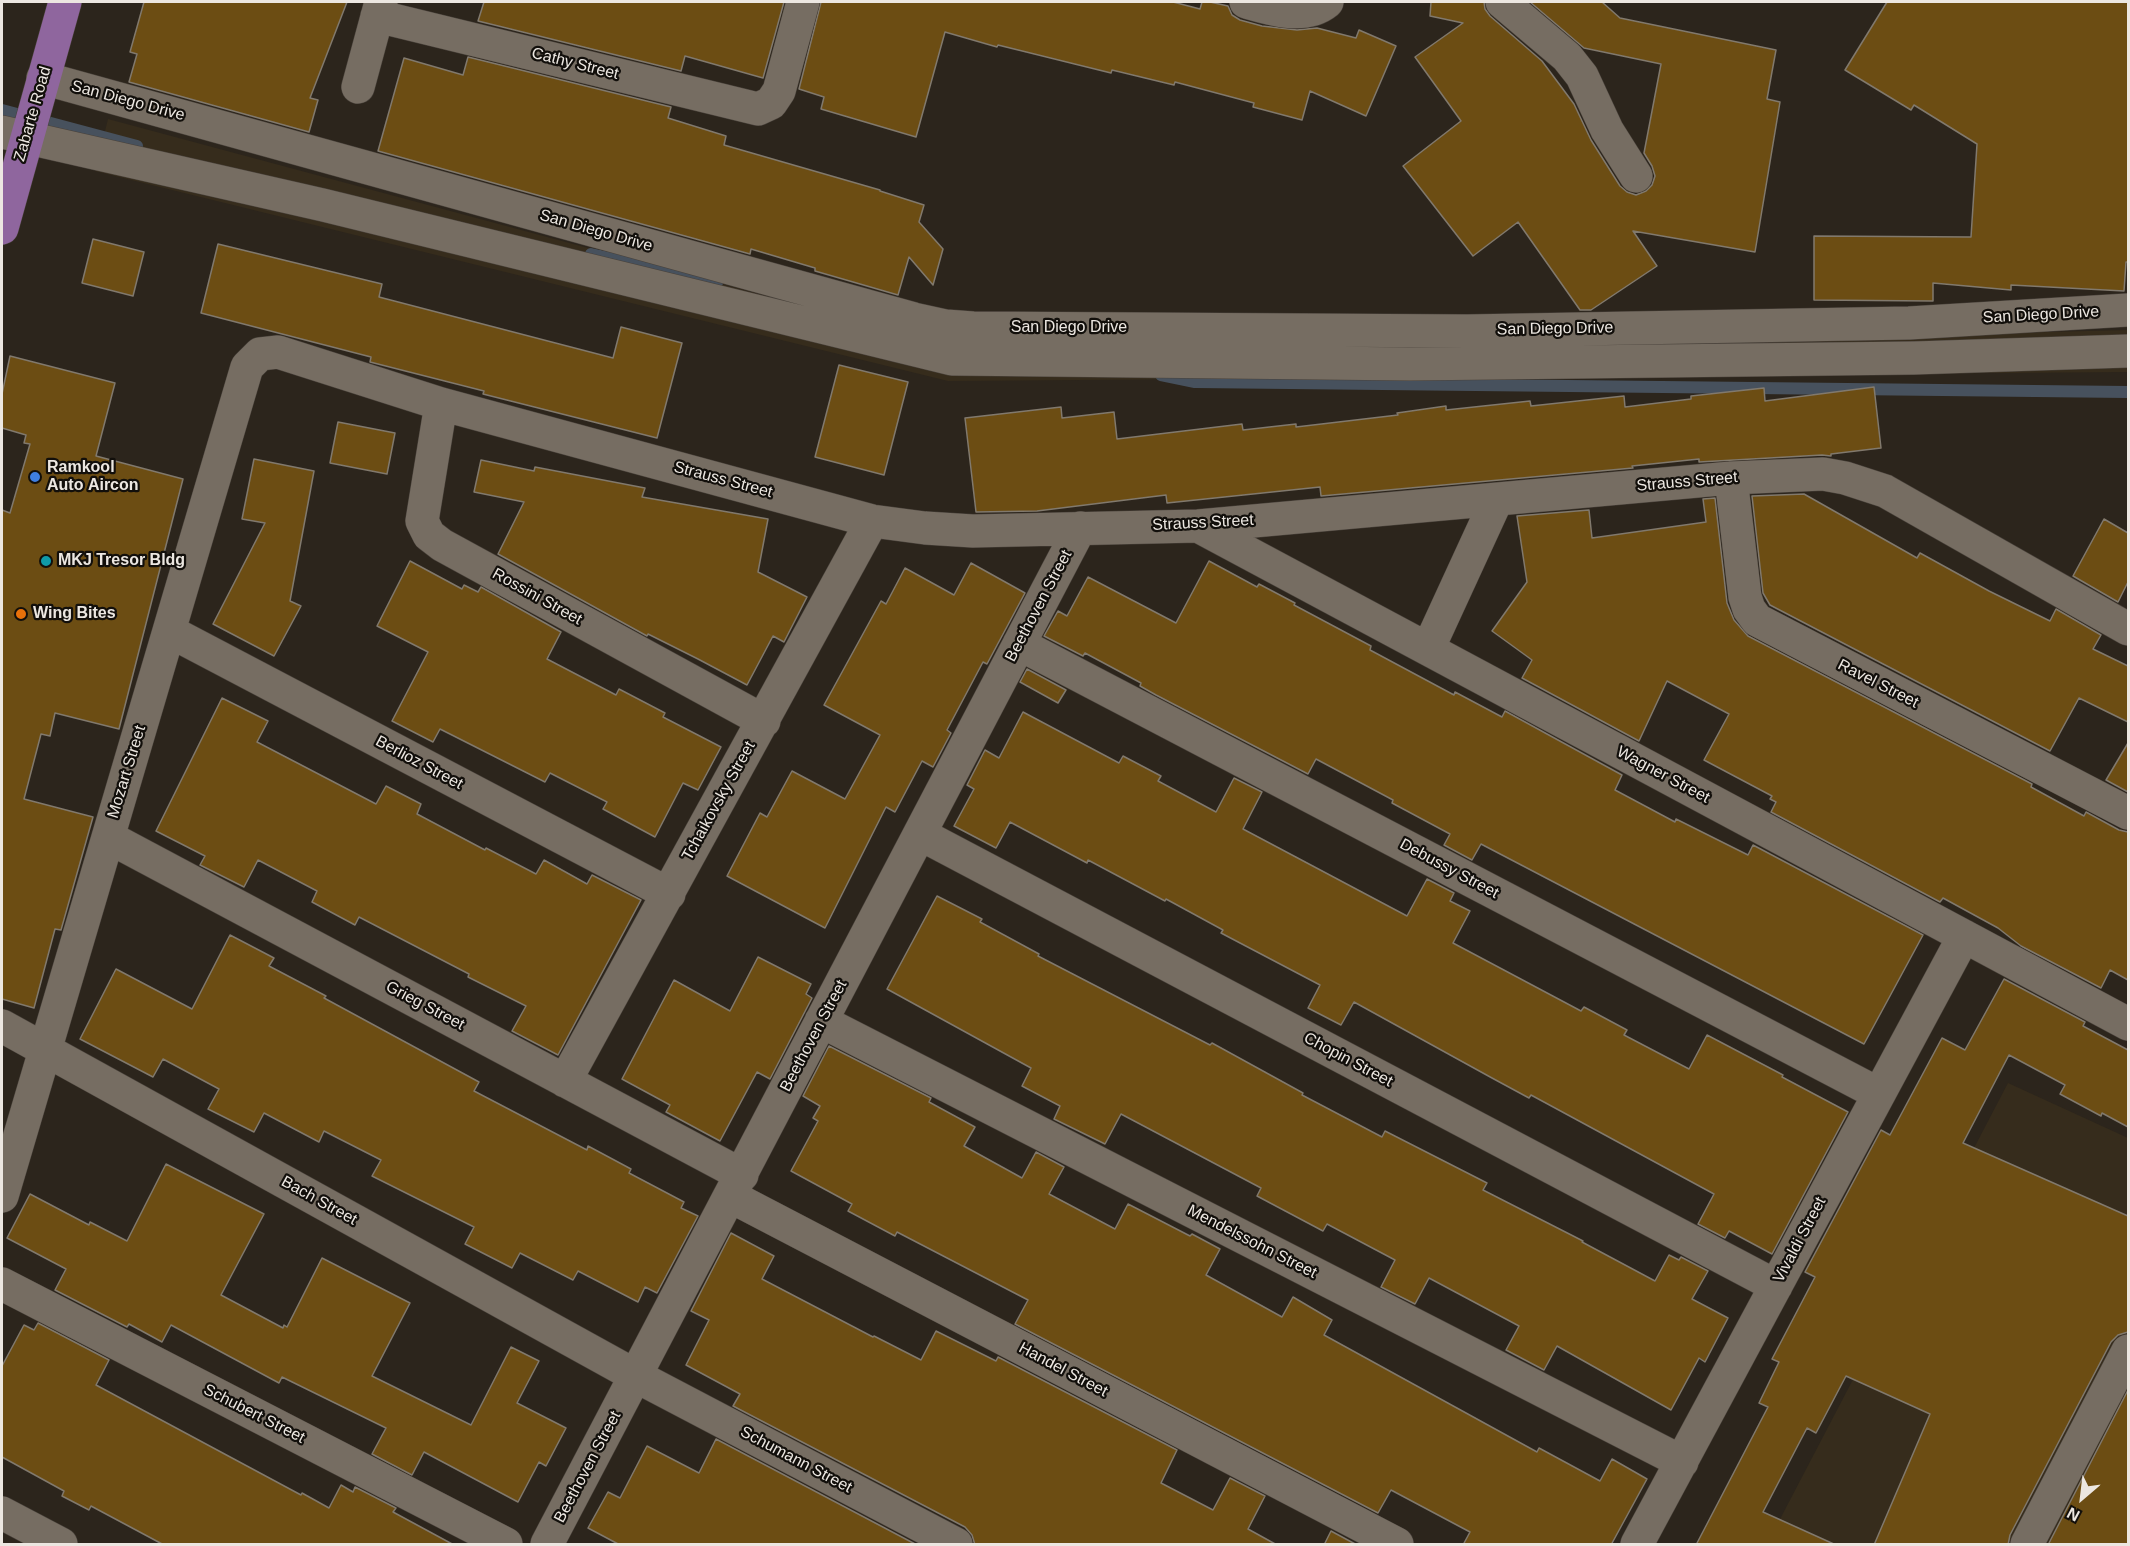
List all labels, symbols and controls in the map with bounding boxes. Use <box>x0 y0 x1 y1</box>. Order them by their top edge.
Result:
street label: Cathy Street <box>530 44 620 84</box>
street label: Zabarte Road <box>10 64 56 164</box>
street label: San Diego Drive <box>69 77 187 125</box>
street label: San Diego Drive <box>537 206 655 256</box>
street label: San Diego Drive <box>1982 302 2100 328</box>
street label: San Diego Drive <box>1011 318 1127 338</box>
street label: San Diego Drive <box>1497 318 1613 340</box>
place label: Ramkool Auto Aircon <box>47 458 139 496</box>
street label: Strauss Street <box>672 458 774 502</box>
street label: Strauss Street <box>1636 468 1738 496</box>
marker: Ramkool Auto Aircon <box>28 470 42 484</box>
street label: Strauss Street <box>1152 511 1254 535</box>
street label: Beethoven Street <box>1002 547 1076 665</box>
place label: MKJ Tresor Bldg <box>58 551 185 571</box>
marker: MKJ Tresor Bldg <box>39 554 53 568</box>
street label: Rossini Street <box>489 564 585 630</box>
place label: Wing Bites <box>33 604 116 624</box>
marker: Wing Bites <box>14 607 28 621</box>
street label: Ravel Street <box>1834 655 1922 713</box>
street label: Mozart Street <box>104 723 150 821</box>
street label: Berlioz Street <box>372 732 466 794</box>
street label: Tchaikovsky Street <box>678 738 760 864</box>
street label: Wagner Street <box>1613 742 1713 808</box>
street label: Debussy Street <box>1396 835 1502 903</box>
street label: Grieg Street <box>382 977 468 1035</box>
street label: Beethoven Street <box>777 977 851 1095</box>
street label: Chopin Street <box>1300 1029 1396 1091</box>
street label: Bach Street <box>278 1172 360 1230</box>
street label: Vivaldi Street <box>1769 1194 1831 1286</box>
street label: Mendelssohn Street <box>1184 1201 1320 1283</box>
street label: Handel Street <box>1015 1339 1111 1401</box>
street label: Schubert Street <box>200 1380 308 1448</box>
street label: Beethoven Street <box>551 1408 625 1526</box>
street label: Schumann Street <box>737 1423 855 1497</box>
north arrow <box>2052 1468 2112 1528</box>
text: N <box>2064 1504 2082 1525</box>

